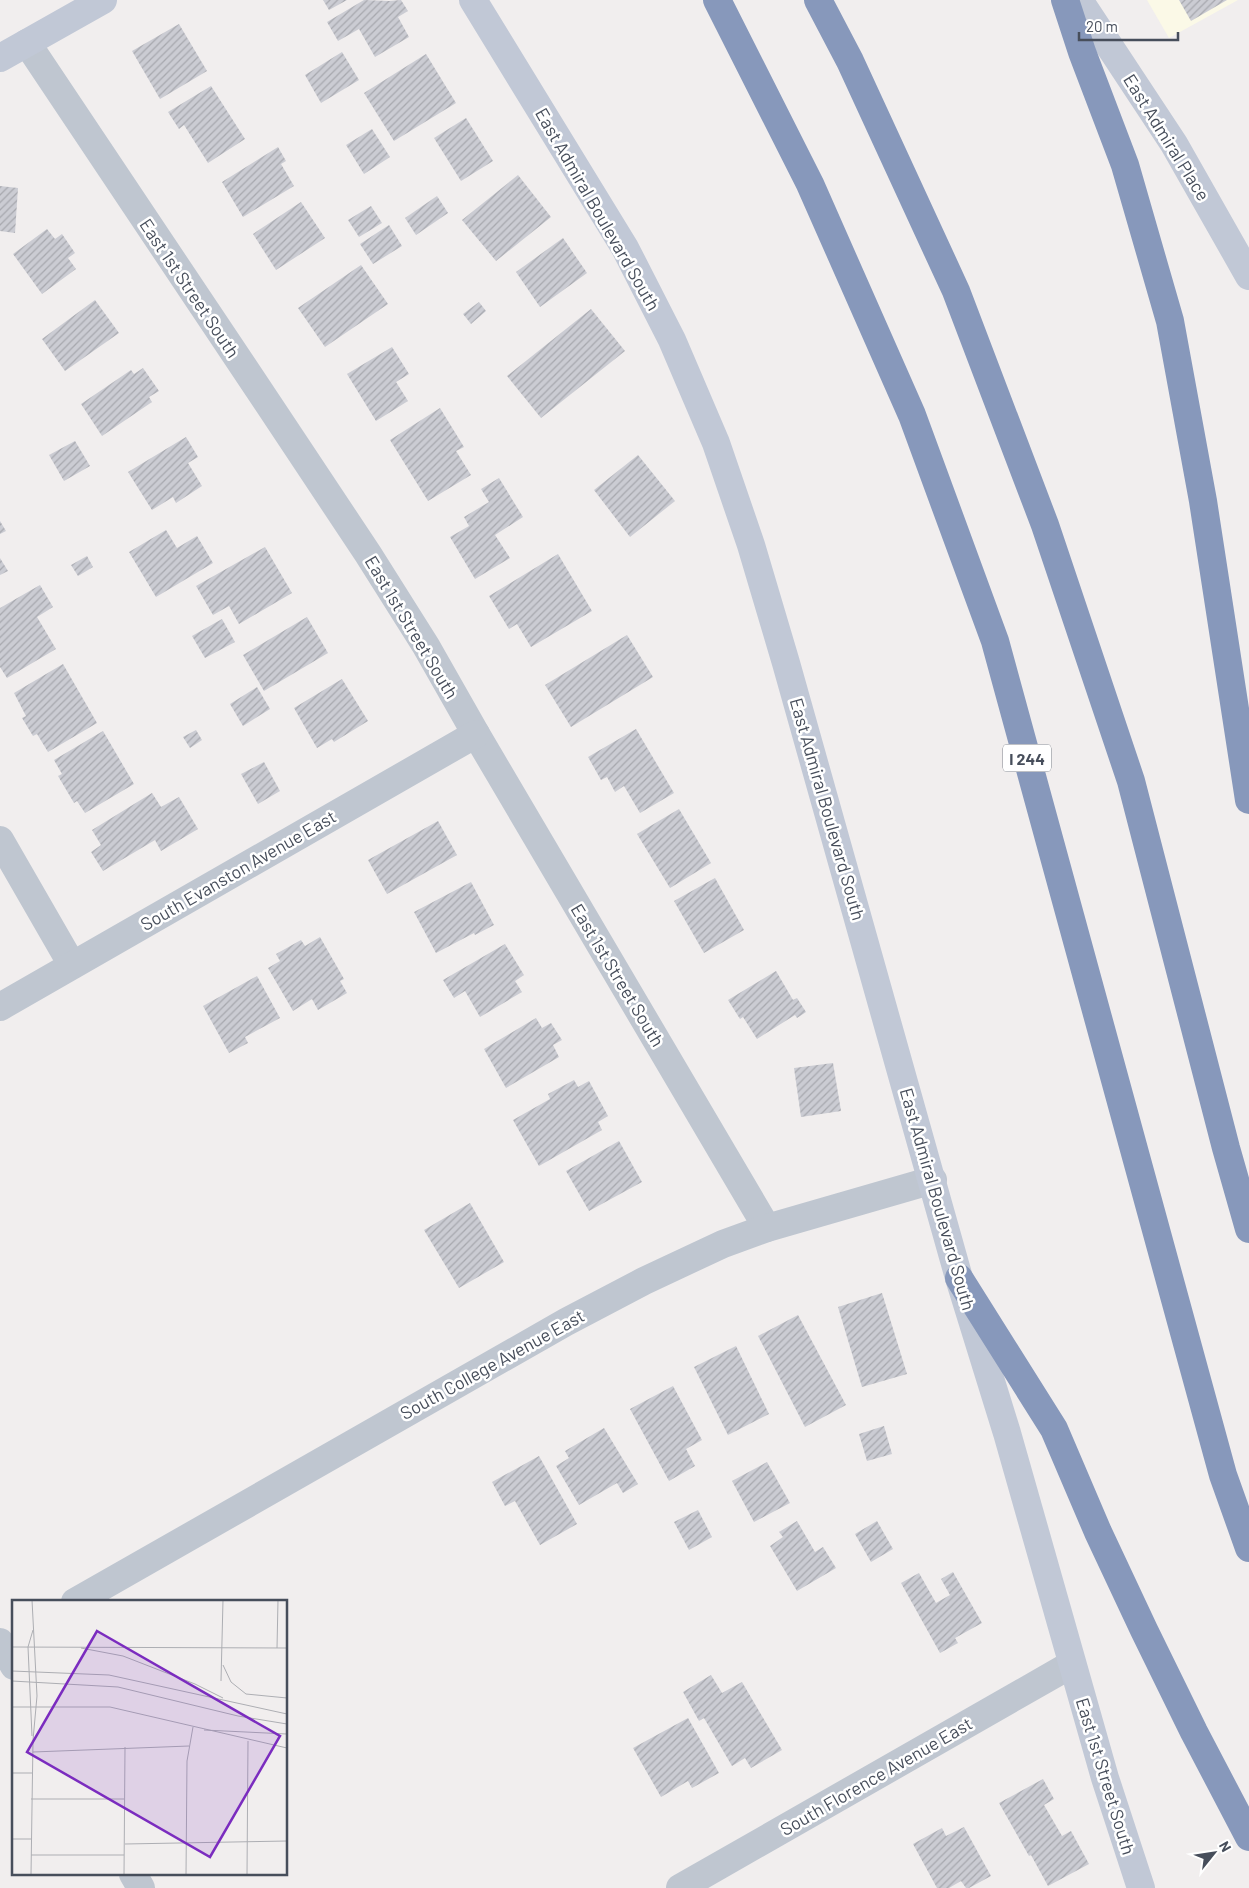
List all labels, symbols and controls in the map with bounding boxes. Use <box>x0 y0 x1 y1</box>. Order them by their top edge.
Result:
scale bar <box>1079 10 1178 42</box>
text: 20 m <box>1086 17 1118 35</box>
street label: East Admiral Place <box>1119 70 1215 204</box>
street label: East Admiral Boulevard South <box>531 104 665 314</box>
street label: East 1st Street South <box>135 214 245 362</box>
street label: East 1st Street South <box>361 552 463 702</box>
street label: East Admiral Boulevard South <box>786 695 870 923</box>
road number: I 244 <box>1003 744 1051 771</box>
street label: South Evanston Avenue East <box>136 805 340 935</box>
street label: East 1st Street South <box>567 900 669 1050</box>
street label: East Admiral Boulevard South <box>896 1085 980 1313</box>
street label: South College Avenue East <box>396 1304 588 1424</box>
inset map <box>12 1600 288 1876</box>
street label: East 1st Street South <box>1072 1695 1140 1857</box>
street label: South Florence Avenue East <box>776 1712 976 1840</box>
north arrow <box>1189 1828 1239 1878</box>
text: N <box>1216 1838 1235 1855</box>

